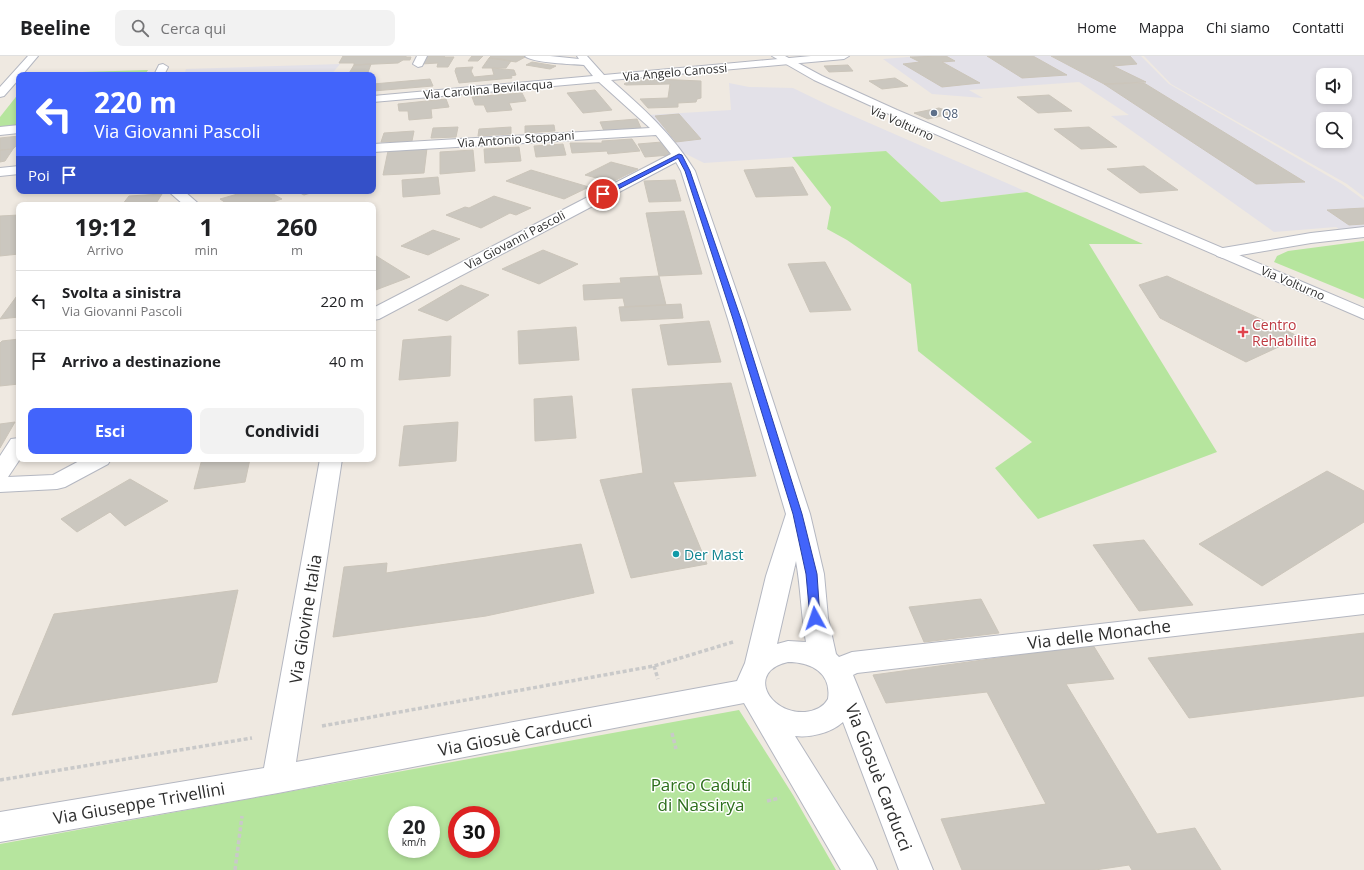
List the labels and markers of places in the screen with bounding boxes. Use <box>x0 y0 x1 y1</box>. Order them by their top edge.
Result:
place label: Q8 <box>942 105 958 122</box>
marker: Q8 <box>929 108 939 118</box>
pin <box>586 177 620 211</box>
place label: Centro Rehabilita <box>1252 315 1317 350</box>
marker: Centro Rehabilita <box>1237 326 1249 338</box>
place label: Der Mast <box>684 545 743 564</box>
marker: Der Mast <box>671 549 681 559</box>

